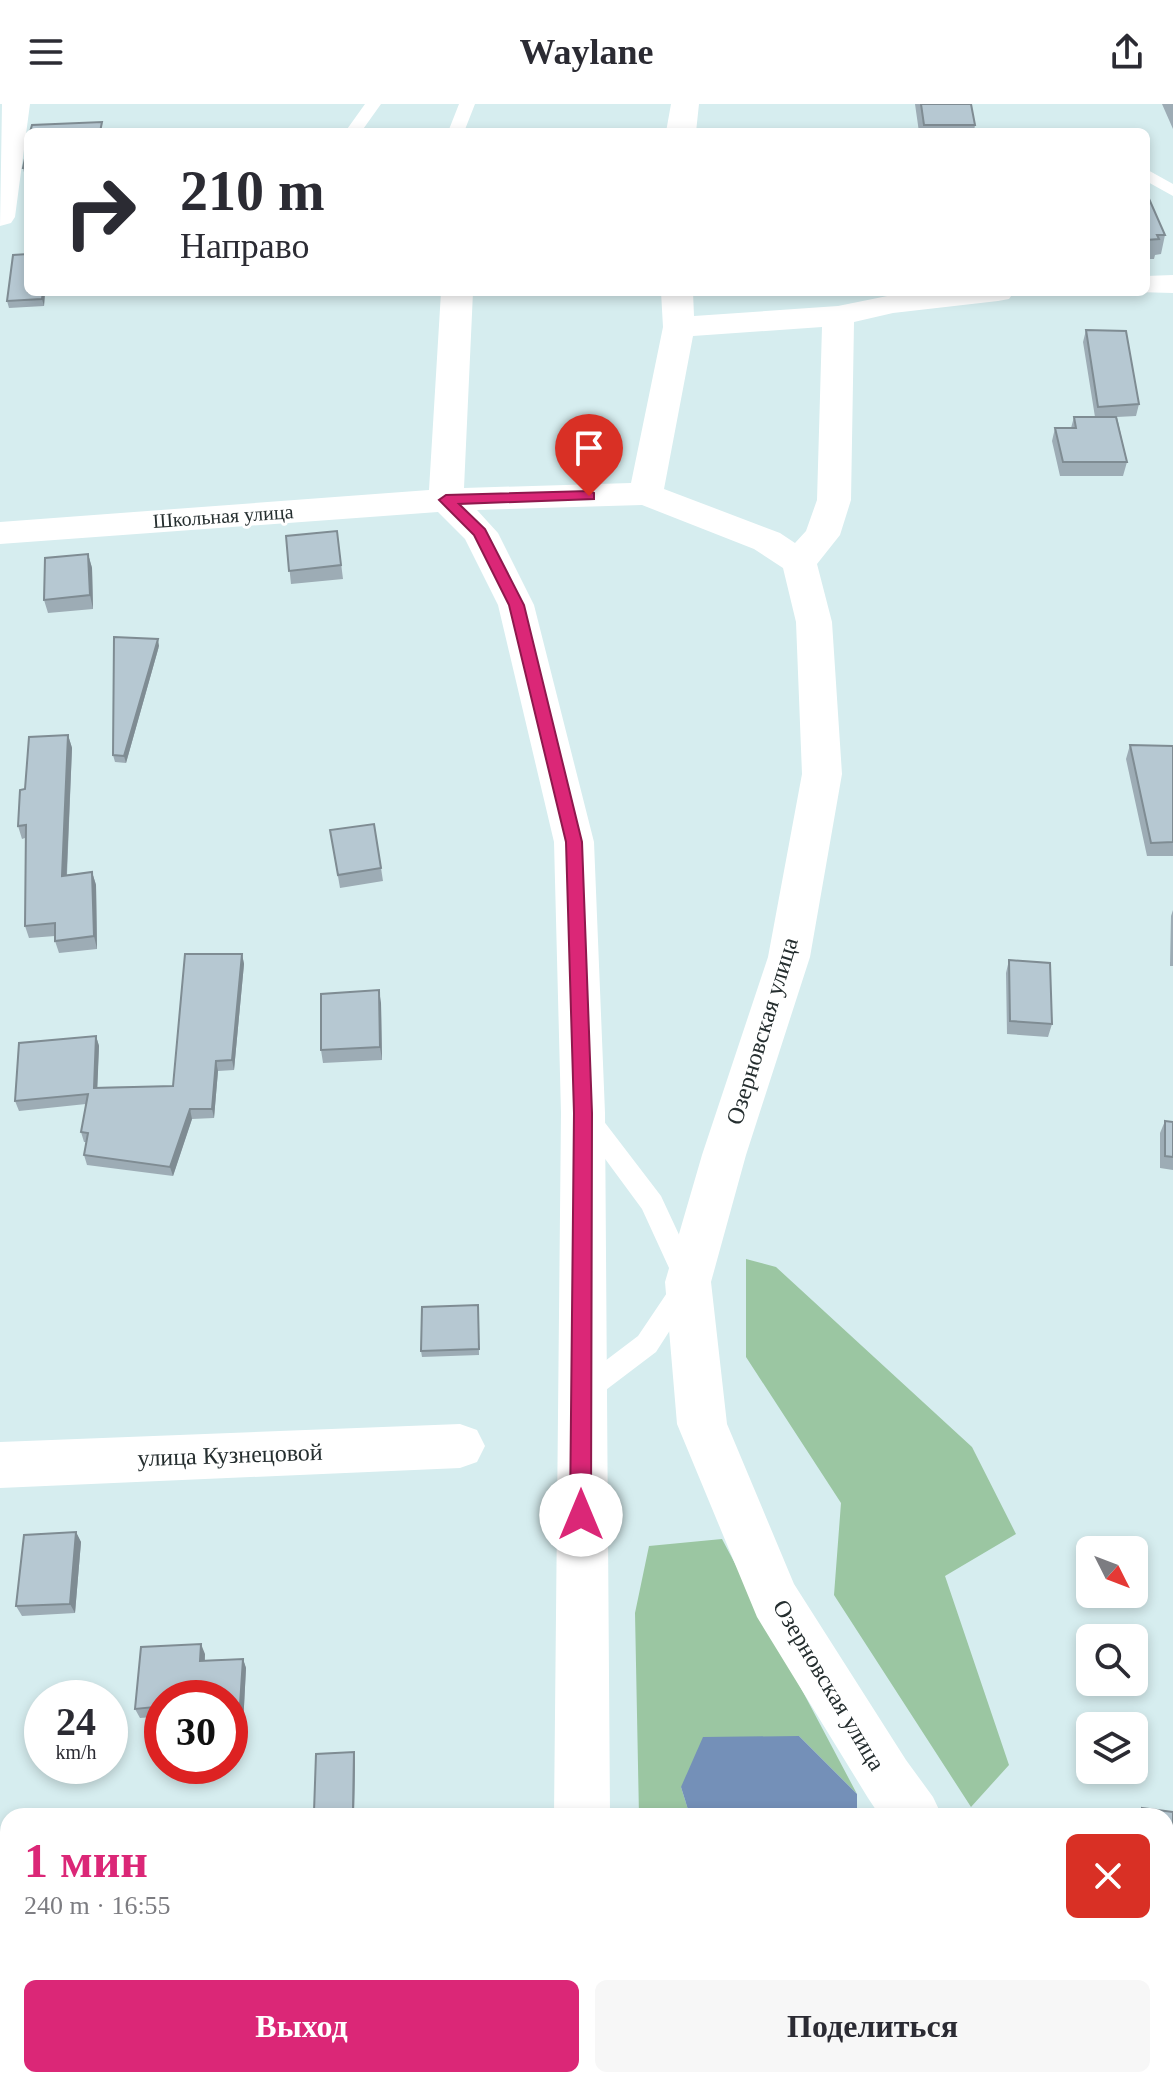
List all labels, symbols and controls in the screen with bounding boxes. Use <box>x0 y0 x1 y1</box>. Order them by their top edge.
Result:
icon: menu <box>24 30 68 74</box>
icon: share <box>1105 30 1149 74</box>
text: Waylane <box>519 32 654 72</box>
icon: right <box>48 160 152 264</box>
text: 210 m <box>180 160 325 222</box>
text: Направо <box>180 226 310 266</box>
pin <box>555 414 623 496</box>
icon: arrive <box>567 426 611 470</box>
street label: Школьная улица <box>152 500 294 533</box>
street label: Озерновская улица <box>721 934 803 1128</box>
street label: улица Кузнецовой <box>137 1439 323 1471</box>
position arrow <box>539 1473 623 1557</box>
north arrow <box>1076 1536 1148 1608</box>
map controls <box>1076 1536 1148 1784</box>
street label: Озерновская улица <box>768 1595 890 1775</box>
button: search <box>1076 1624 1148 1696</box>
speed limit sign: 30 <box>144 1680 248 1784</box>
text: 24 <box>56 1699 96 1744</box>
button: layers <box>1076 1712 1148 1784</box>
text: km/h <box>55 1741 97 1763</box>
text: 1 мин <box>24 1834 148 1887</box>
button: close <box>1066 1834 1150 1918</box>
text: 240 m · 16:55 <box>24 1891 171 1920</box>
button: Выход <box>24 1980 579 2072</box>
button: Поделиться <box>595 1980 1150 2072</box>

